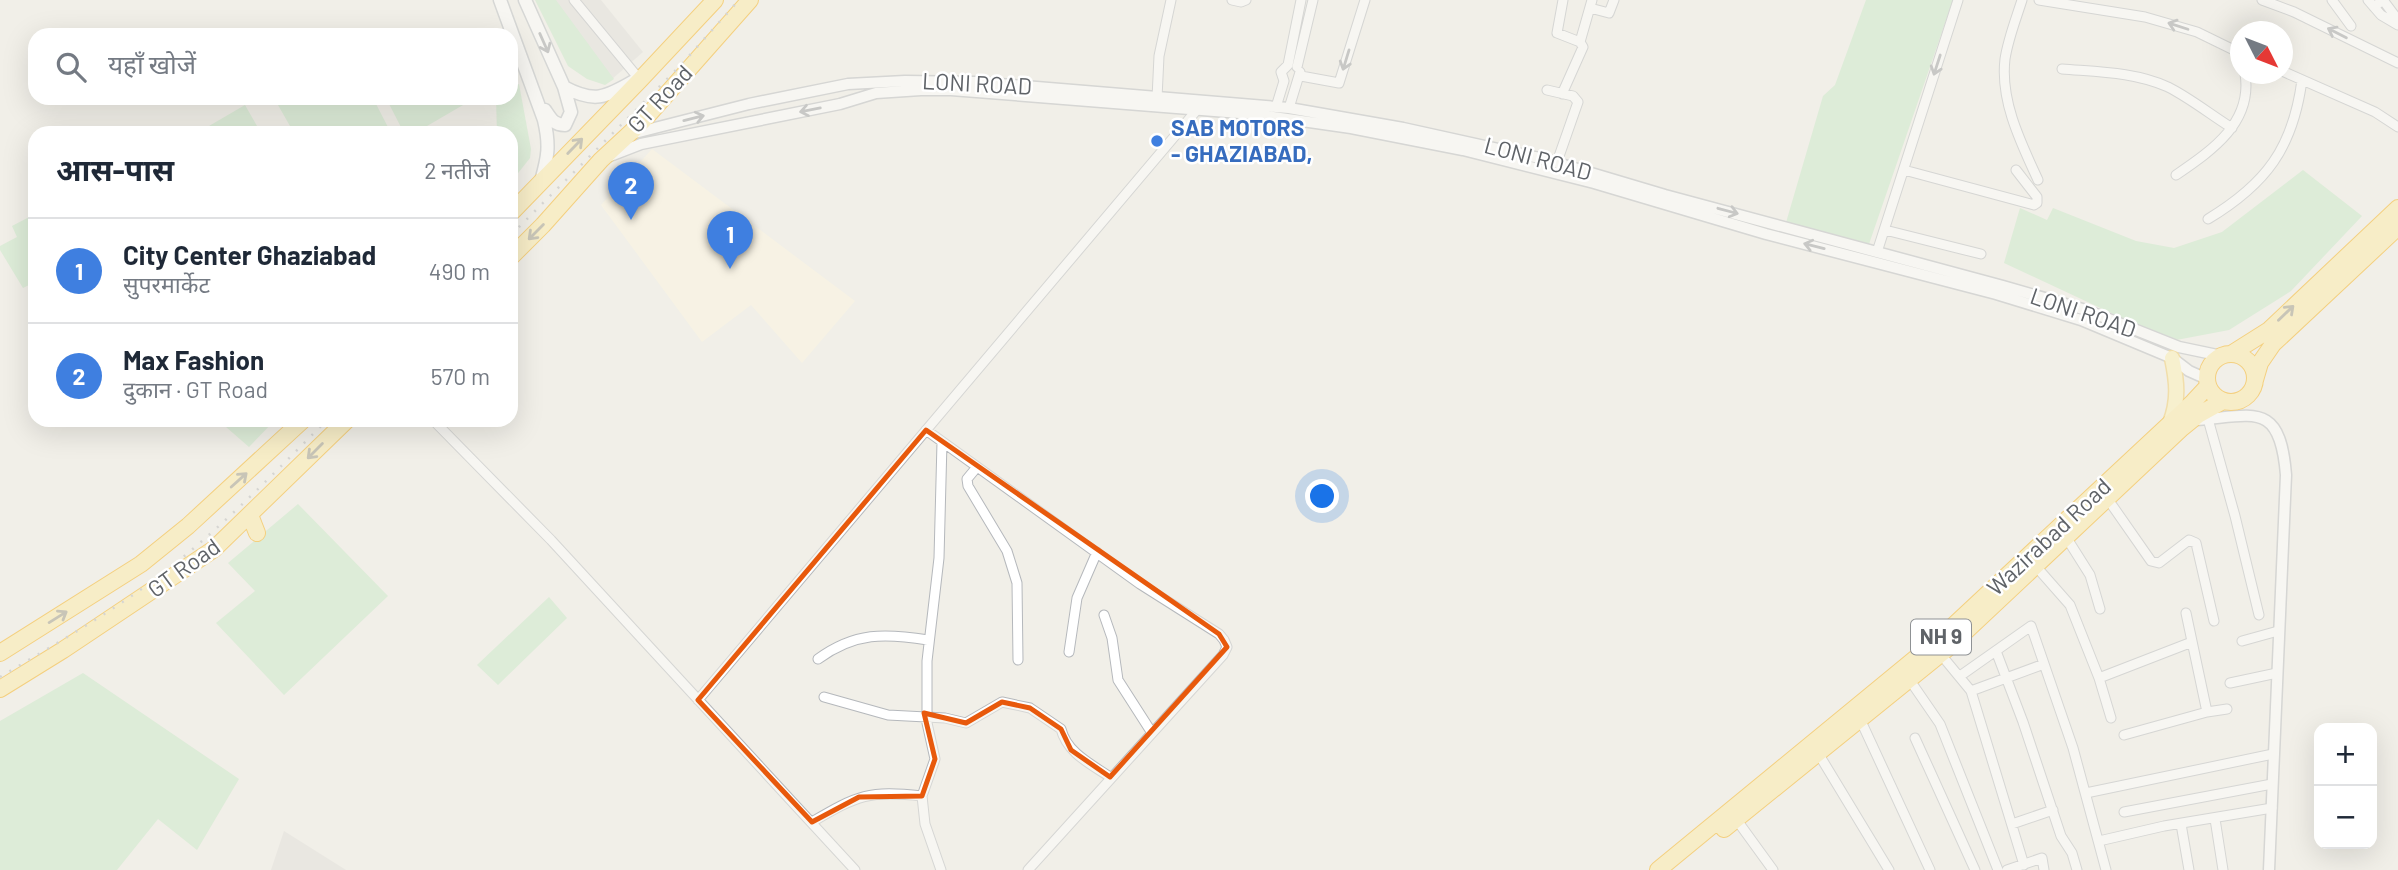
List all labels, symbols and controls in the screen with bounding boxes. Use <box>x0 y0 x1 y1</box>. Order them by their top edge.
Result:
one-way arrow <box>2167 19 2189 32</box>
north arrow <box>2230 21 2293 84</box>
one-way arrow <box>2327 25 2348 39</box>
search box <box>28 28 518 105</box>
one-way arrow <box>538 32 551 53</box>
icon: search <box>52 48 90 86</box>
text: यहाँ खोजें <box>108 48 196 79</box>
one-way arrow <box>1339 49 1352 71</box>
one-way arrow <box>1930 54 1943 76</box>
street label: GT Road <box>621 59 698 138</box>
street label: LONI ROAD <box>921 66 1033 100</box>
one-way arrow <box>799 104 822 117</box>
one-way arrow <box>682 111 705 124</box>
place label: SAB MOTORS - GHAZIABAD, <box>1171 113 1313 167</box>
street label: LONI ROAD <box>1482 130 1595 186</box>
marker: SAB MOTORS - GHAZIABAD, <box>1149 133 1165 149</box>
one-way arrow <box>567 138 584 155</box>
text: आस-पास <box>56 151 174 187</box>
text: 2 नतीजे <box>424 156 490 184</box>
pin: 2 <box>608 162 654 220</box>
one-way arrow <box>1716 205 1738 218</box>
pin: 1 <box>707 211 753 269</box>
one-way arrow <box>527 223 544 240</box>
text: City Center Ghaziabad <box>123 239 376 270</box>
one-way arrow <box>1803 239 1826 252</box>
text: 1 <box>75 257 83 285</box>
text: 490 m <box>429 257 490 285</box>
text: सुपरमार्केट <box>123 270 210 298</box>
street label: LONI ROAD <box>2027 281 2140 343</box>
one-way arrow <box>2277 305 2294 322</box>
text: Max Fashion <box>123 344 264 375</box>
text: 2 <box>73 362 85 390</box>
text: 570 m <box>431 362 490 390</box>
text: दुकान · GT Road <box>123 375 268 403</box>
one-way arrow <box>307 442 324 459</box>
one-way arrow <box>230 472 248 488</box>
street label: Wazirabad Road <box>1980 472 2116 601</box>
your location <box>1305 479 1339 513</box>
street label: GT Road <box>142 532 225 603</box>
one-way arrow <box>47 609 67 623</box>
road number: NH 9 <box>1911 620 1971 654</box>
map controls <box>2314 723 2377 849</box>
button: + <box>2314 723 2377 786</box>
button: − <box>2314 786 2377 849</box>

